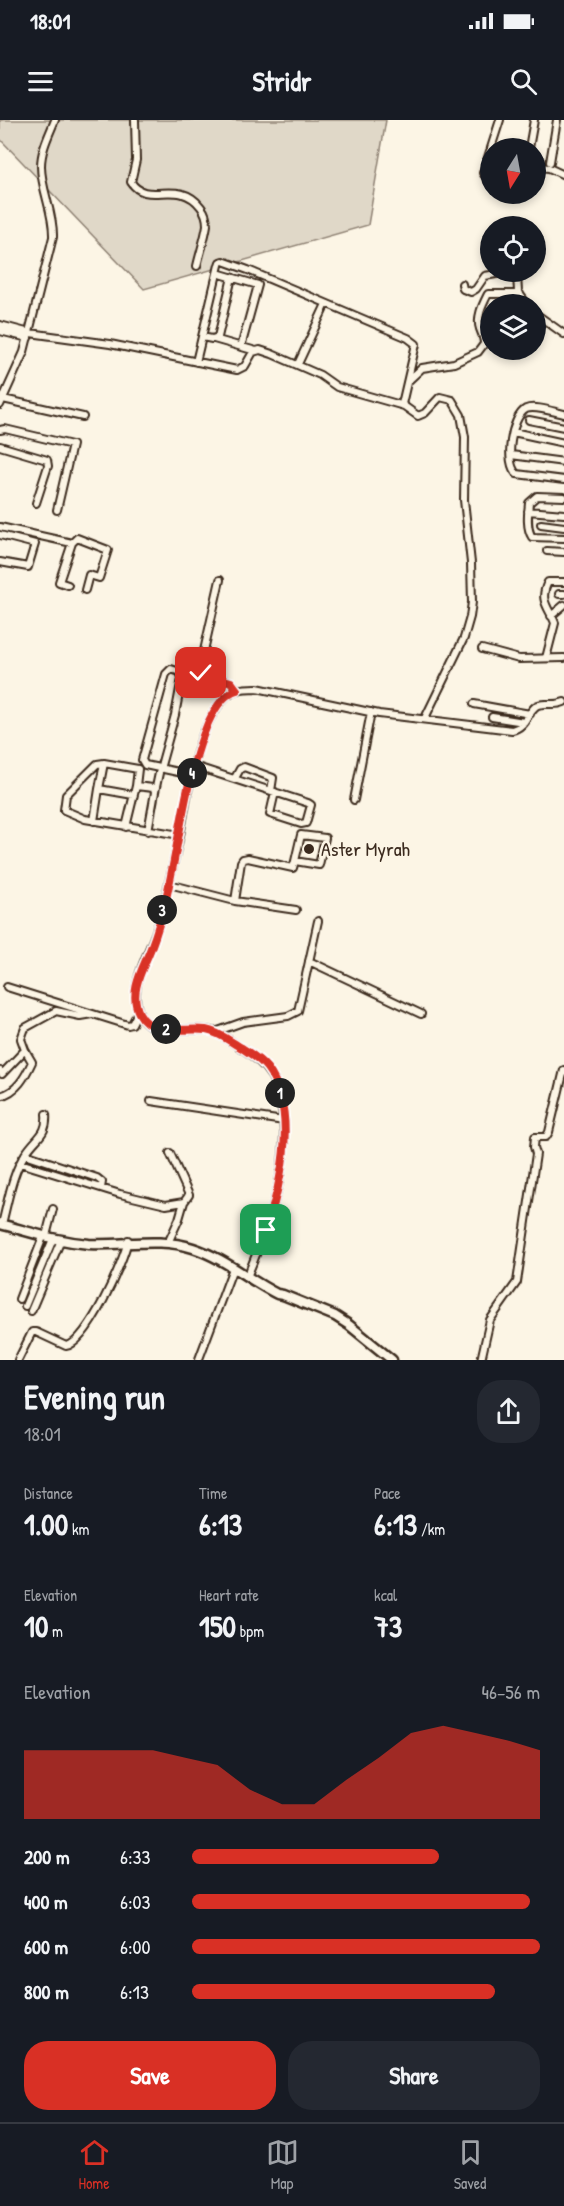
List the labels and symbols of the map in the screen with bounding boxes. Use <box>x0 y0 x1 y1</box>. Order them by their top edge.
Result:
north arrow <box>480 138 546 204</box>
pin <box>175 647 226 698</box>
pin: 4 <box>177 758 207 788</box>
place label: Aster Myrah <box>321 835 410 862</box>
marker: Aster Myrah <box>302 842 316 856</box>
pin: 3 <box>147 895 177 925</box>
pin: 2 <box>151 1014 181 1044</box>
pin: 1 <box>265 1078 295 1108</box>
pin <box>240 1204 291 1255</box>

